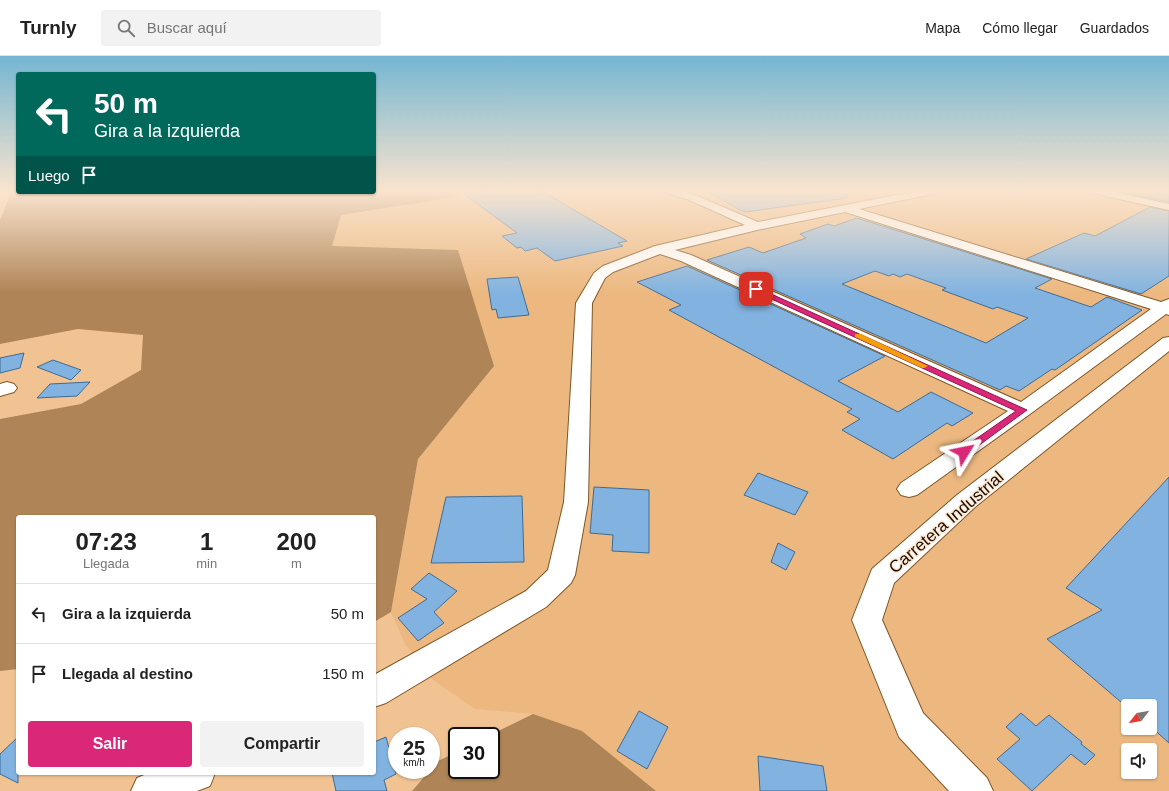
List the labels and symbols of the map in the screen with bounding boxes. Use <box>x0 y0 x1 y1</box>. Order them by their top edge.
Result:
pin <box>739 272 773 306</box>
position arrow <box>943 431 985 473</box>
street label: Carretera Industrial <box>885 467 1007 577</box>
north arrow <box>1121 699 1157 735</box>
speed limit sign: 30 <box>448 727 500 779</box>

